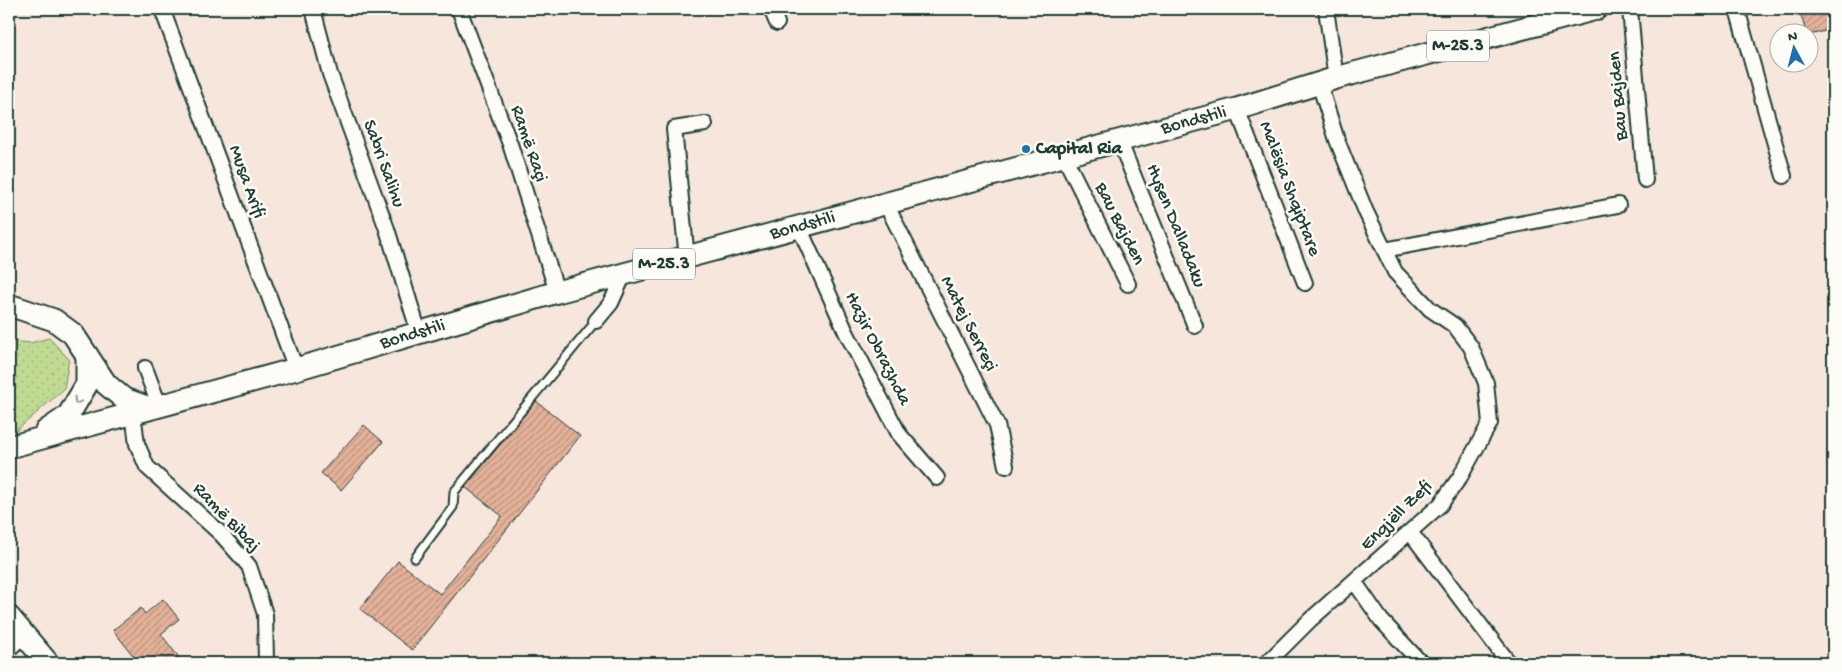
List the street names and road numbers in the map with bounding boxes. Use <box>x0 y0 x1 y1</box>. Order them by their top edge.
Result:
road number: M-25.3 <box>1427 30 1489 61</box>
street label: Bau Bajden <box>1604 50 1634 143</box>
street label: Bondstili <box>1158 101 1229 141</box>
street label: Ramë Raçi <box>504 103 552 185</box>
street label: Sabri Salihu <box>357 117 409 211</box>
street label: Malësia Shqiptare <box>1253 118 1325 260</box>
street label: Musa Arifi <box>222 142 270 222</box>
street label: Hysen Dalladaku <box>1140 161 1210 291</box>
street label: Bau Bajden <box>1088 178 1150 269</box>
street label: Bondstili <box>766 206 838 246</box>
road number: M-25.3 <box>633 248 695 280</box>
street label: Matej Serreçi <box>934 273 1002 375</box>
street label: Hazir Obrazhda <box>839 288 916 411</box>
street label: Bondstili <box>376 314 448 355</box>
street label: Engjëll Zefi <box>1356 476 1438 556</box>
street label: Ramë Bibaj <box>187 478 265 558</box>

